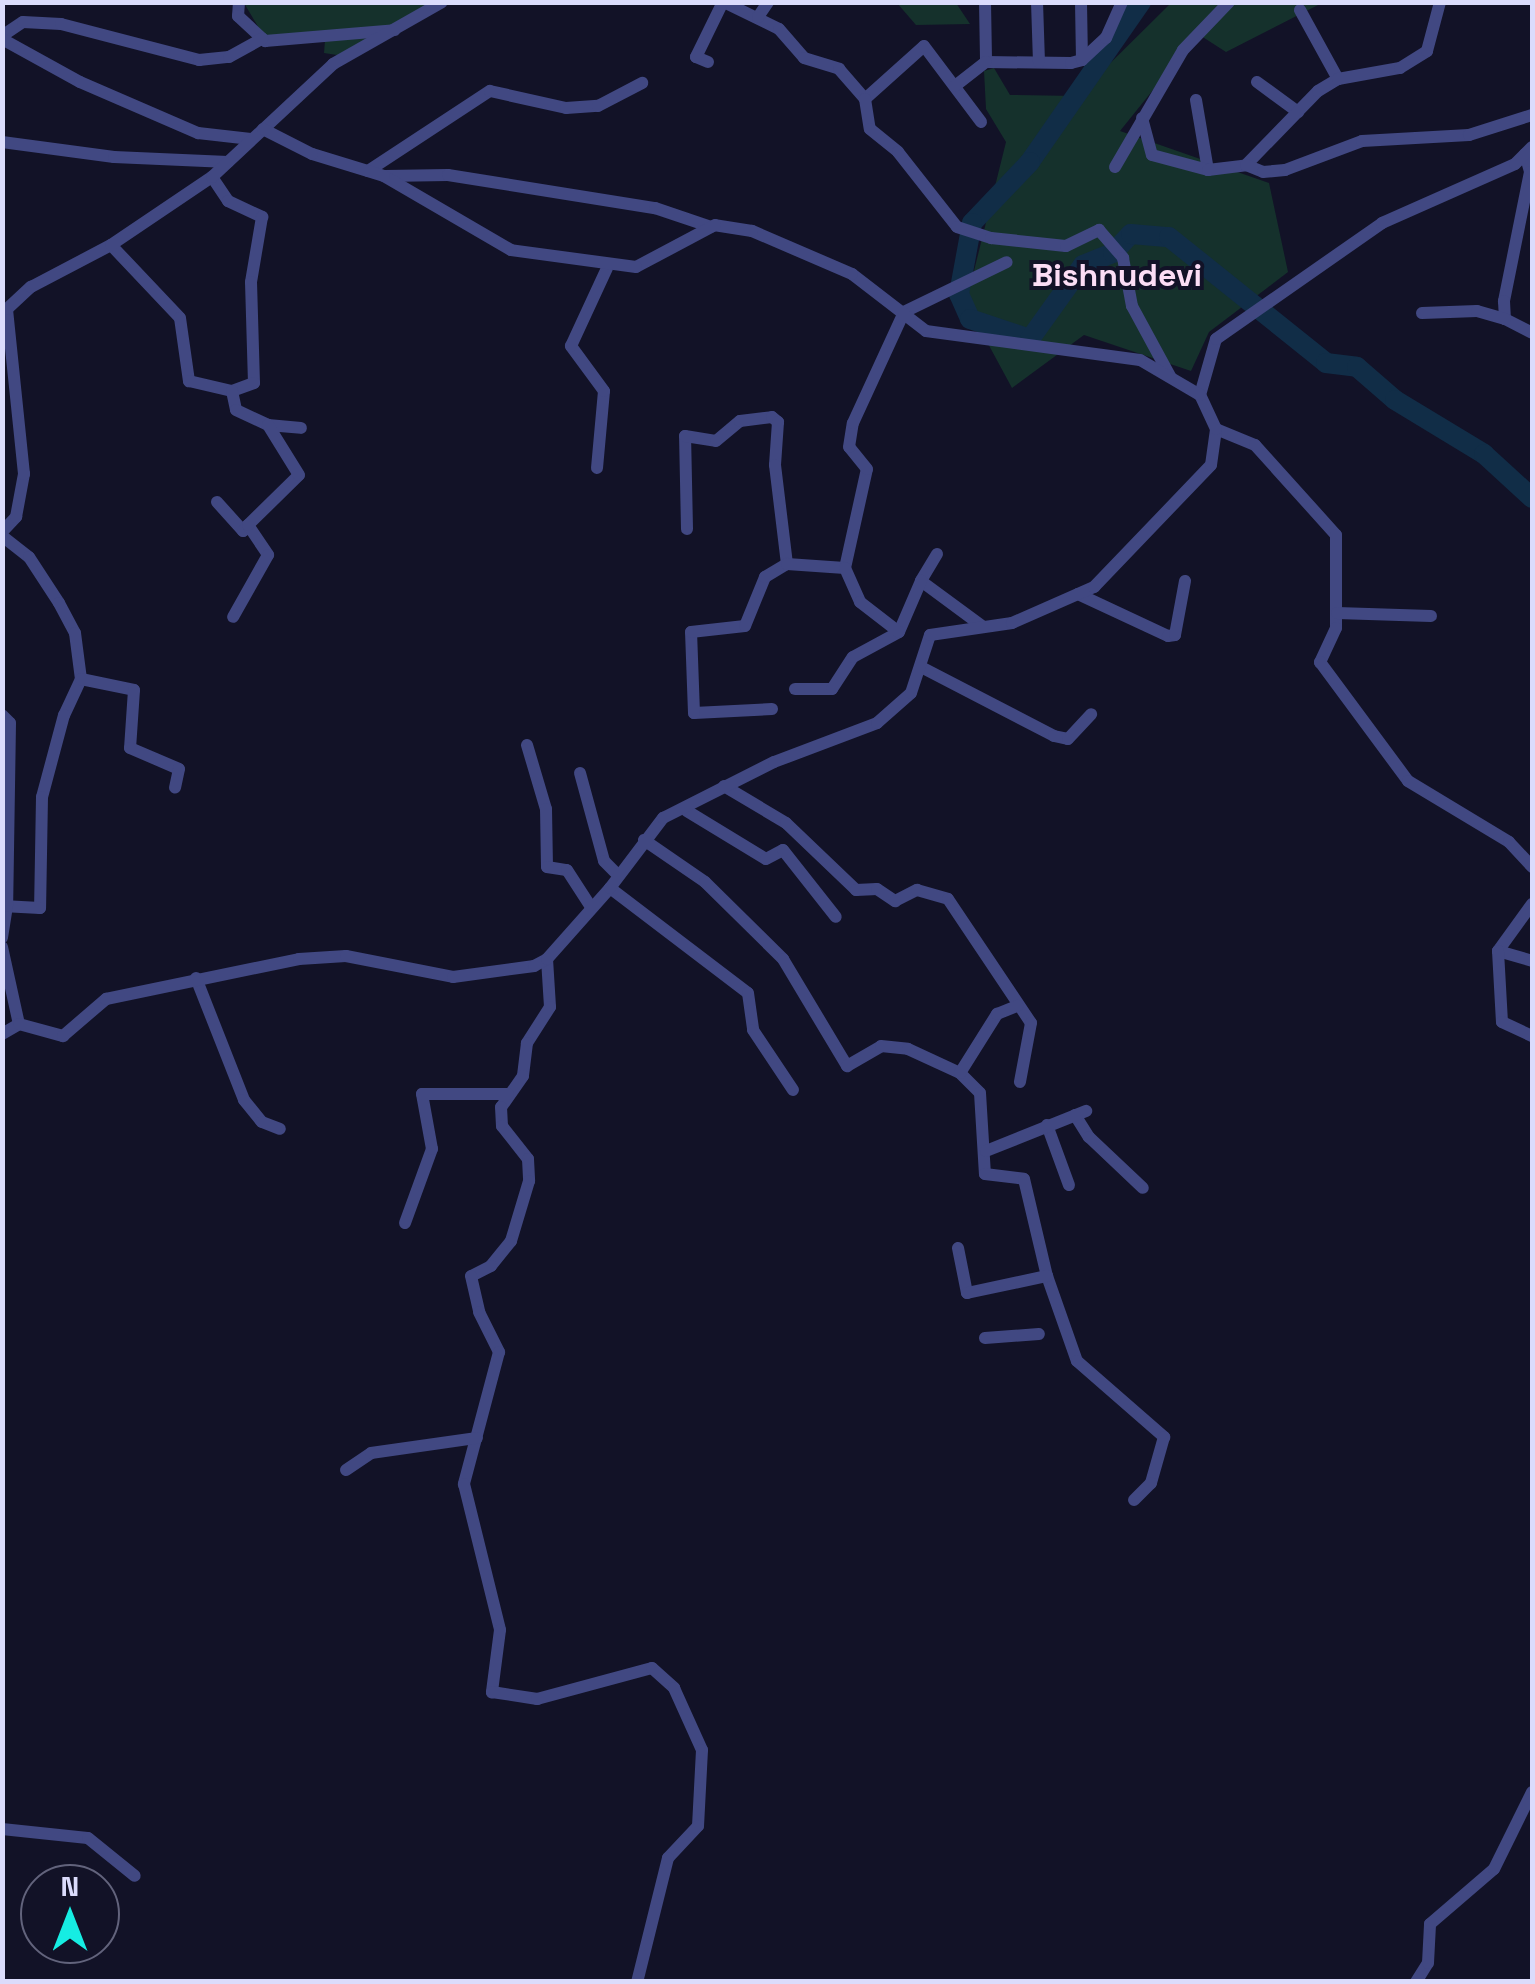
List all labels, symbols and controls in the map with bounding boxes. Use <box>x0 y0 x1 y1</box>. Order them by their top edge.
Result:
district label: Bishnudevi <box>1032 256 1202 294</box>
north arrow <box>20 1864 120 1964</box>
text: N <box>61 1868 79 1904</box>

